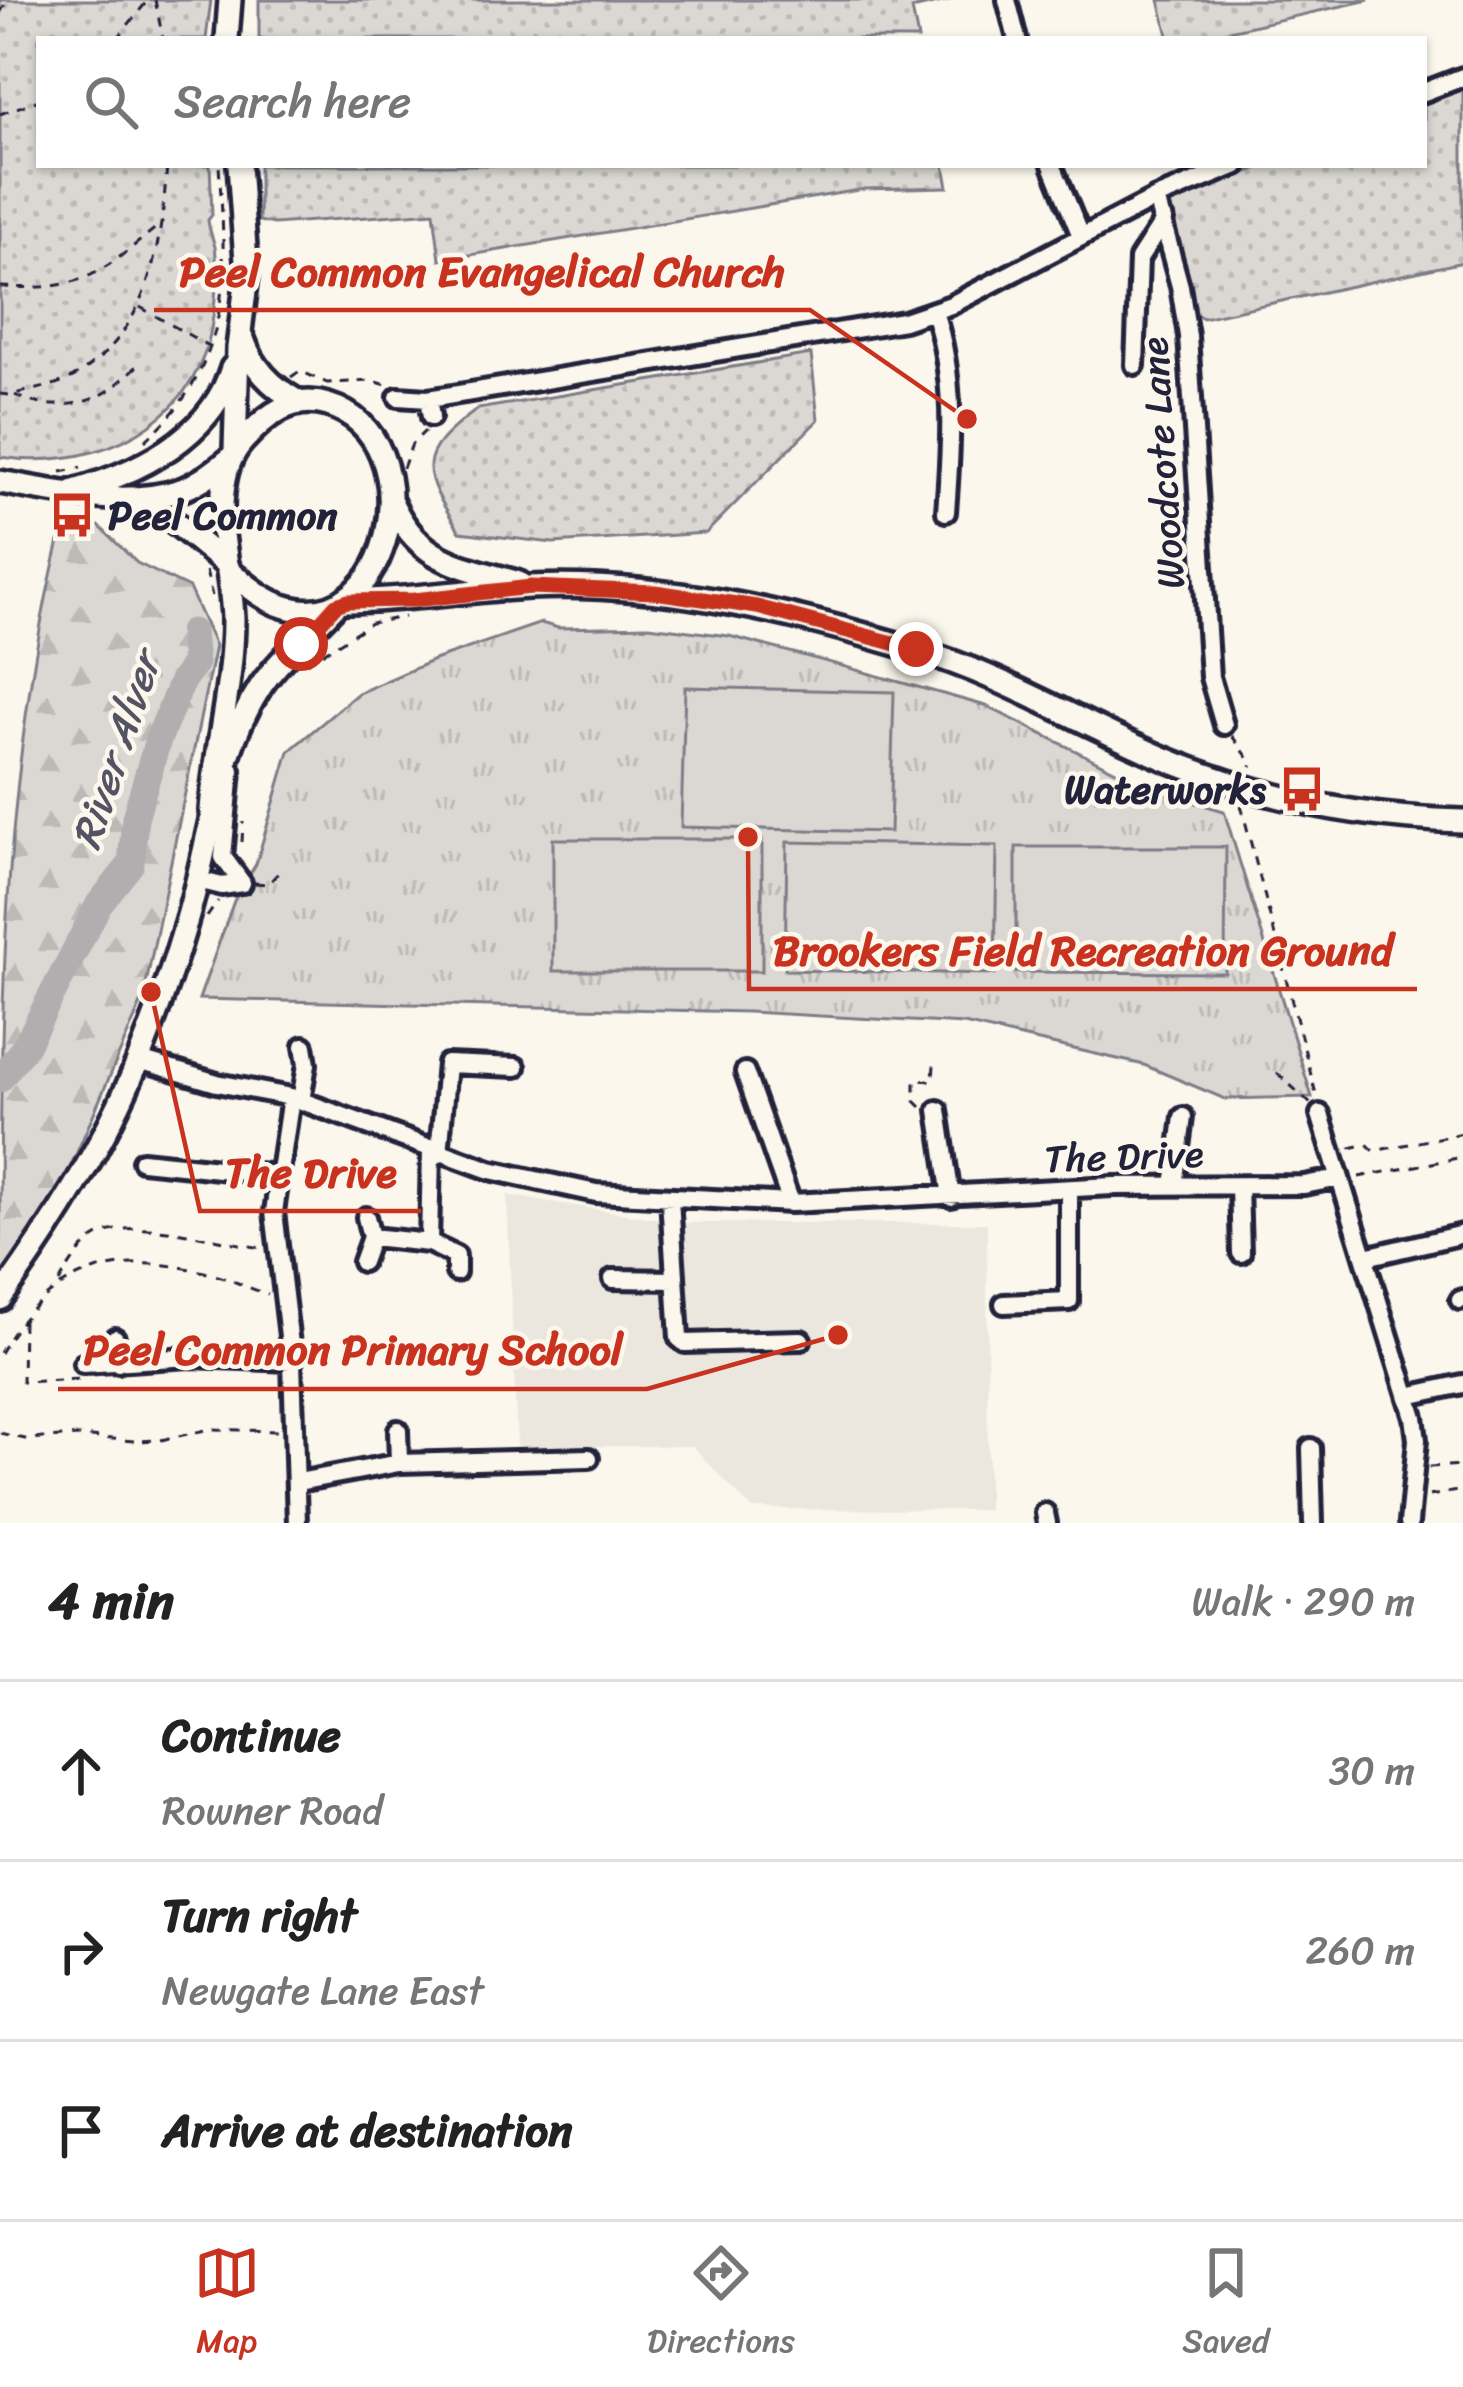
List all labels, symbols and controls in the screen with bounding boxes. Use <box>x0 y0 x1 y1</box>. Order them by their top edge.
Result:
search box <box>36 36 1427 168</box>
text: Search here <box>174 62 411 142</box>
icon: search <box>78 69 144 135</box>
callout: Peel Common Evangelical Church <box>154 232 810 310</box>
text: Peel Common Evangelical Church <box>179 235 785 309</box>
street label: Woodcote Lane <box>1119 335 1205 591</box>
place label: Peel Common <box>108 481 337 550</box>
bus stop icon: Peel Common <box>47 490 97 540</box>
route start <box>274 617 328 671</box>
route end <box>889 622 943 676</box>
water label: River Alver <box>49 636 185 859</box>
place label: Waterworks <box>1064 755 1267 824</box>
bus stop icon: Waterworks <box>1277 764 1327 814</box>
callout: Brookers Field Recreation Ground <box>749 911 1417 989</box>
text: Brookers Field Recreation Ground <box>773 914 1397 988</box>
street label: The Drive <box>1043 1119 1205 1193</box>
callout: The Drive <box>200 1133 421 1211</box>
text: The Drive <box>225 1136 398 1210</box>
callout: Peel Common Primary School <box>58 1311 647 1389</box>
text: Peel Common Primary School <box>83 1313 625 1387</box>
text: 4 min <box>48 1556 174 1646</box>
text: Walk · 290 m <box>1192 1567 1415 1636</box>
text: Continue <box>162 1696 341 1776</box>
text: 30 m <box>1329 1736 1415 1805</box>
icon: ahead <box>48 1738 114 1804</box>
text: Rowner Road <box>162 1776 383 1845</box>
text: Turn right <box>162 1876 357 1956</box>
text: 260 m <box>1306 1916 1415 1985</box>
icon: right <box>48 1918 114 1984</box>
text: Newgate Lane East <box>162 1956 484 2025</box>
text: Arrive at destination <box>162 2091 572 2171</box>
icon: arrive <box>48 2098 114 2164</box>
tab: Map <box>194 2240 260 2370</box>
tab: Directions <box>647 2240 795 2370</box>
tab: Saved <box>1182 2240 1269 2370</box>

